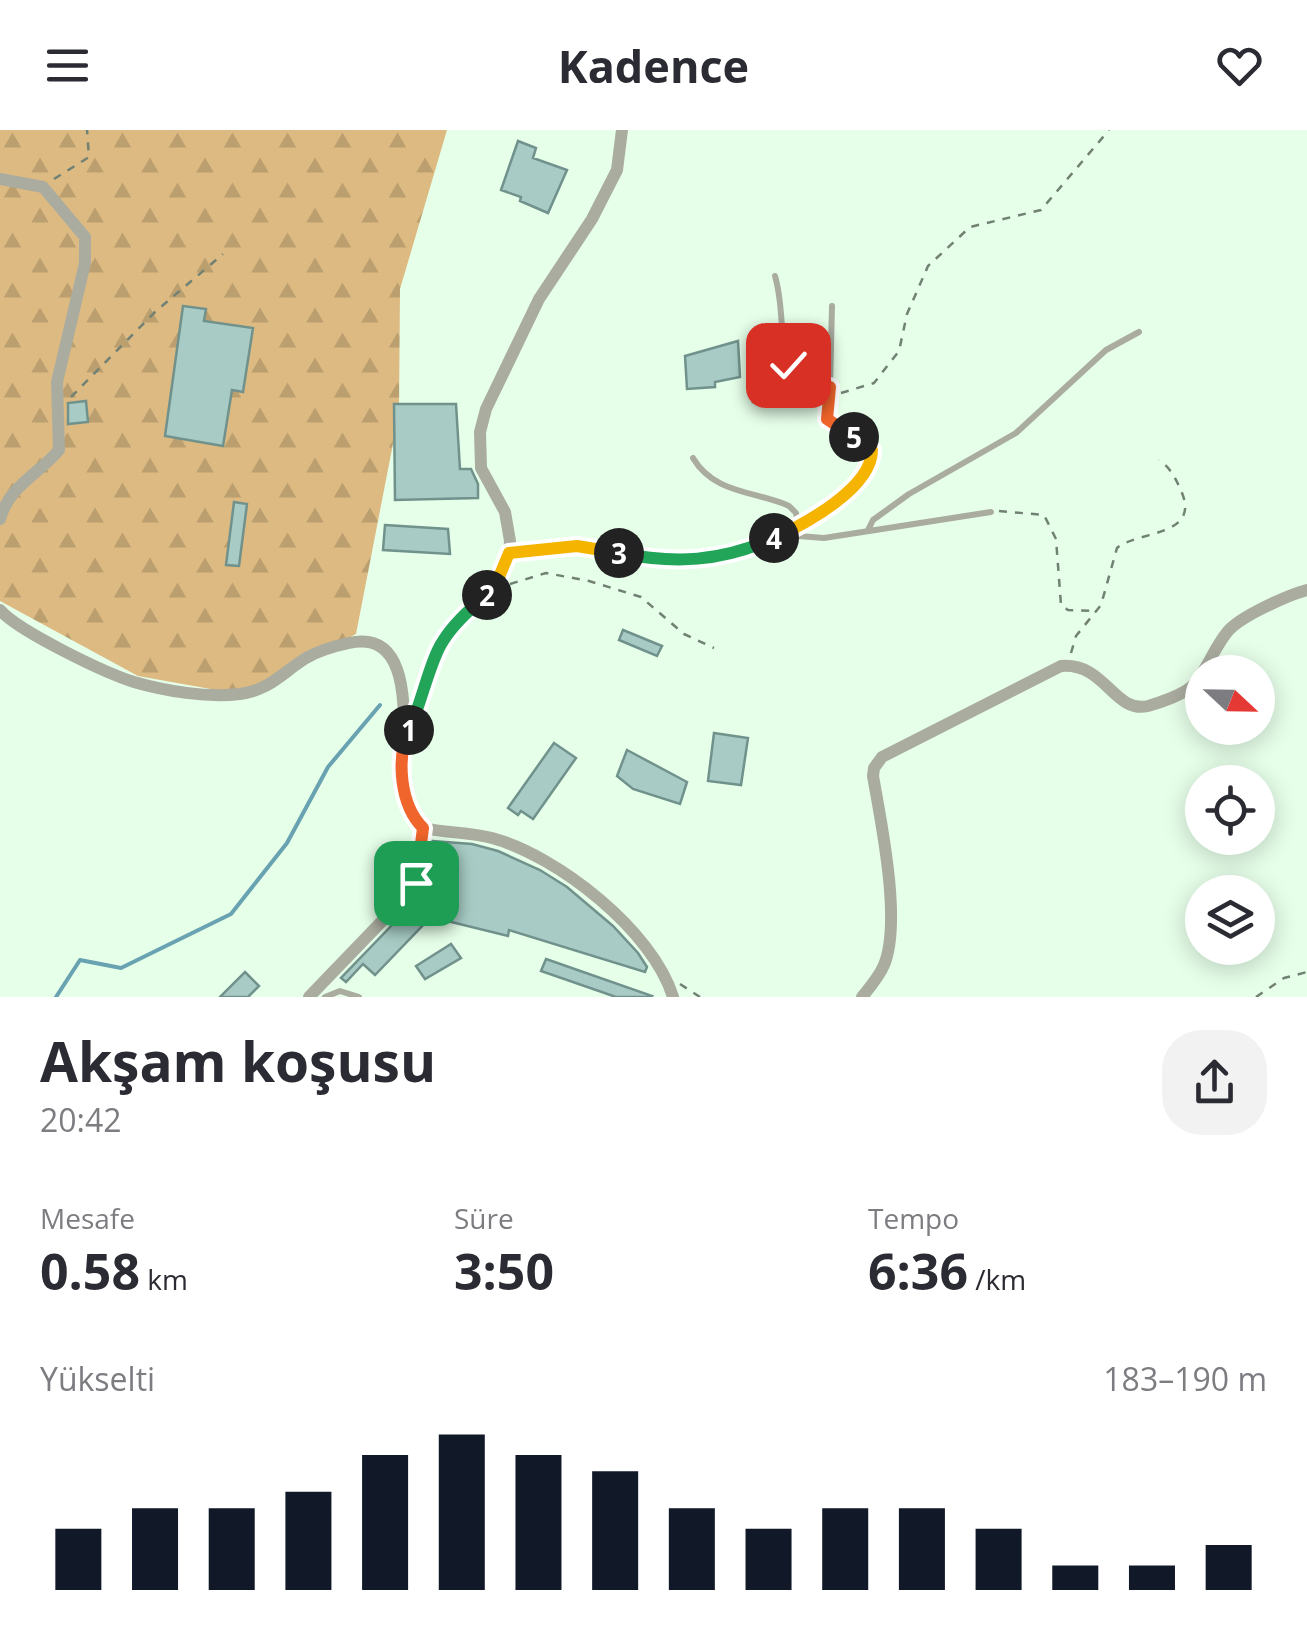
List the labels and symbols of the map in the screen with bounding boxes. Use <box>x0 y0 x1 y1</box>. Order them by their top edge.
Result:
pin <box>746 323 831 408</box>
pin: 5 <box>829 412 879 462</box>
pin: 4 <box>749 513 799 563</box>
pin: 3 <box>594 528 644 578</box>
pin: 2 <box>462 570 512 620</box>
north arrow <box>1185 655 1275 745</box>
pin: 1 <box>384 705 434 755</box>
pin <box>374 841 459 926</box>

